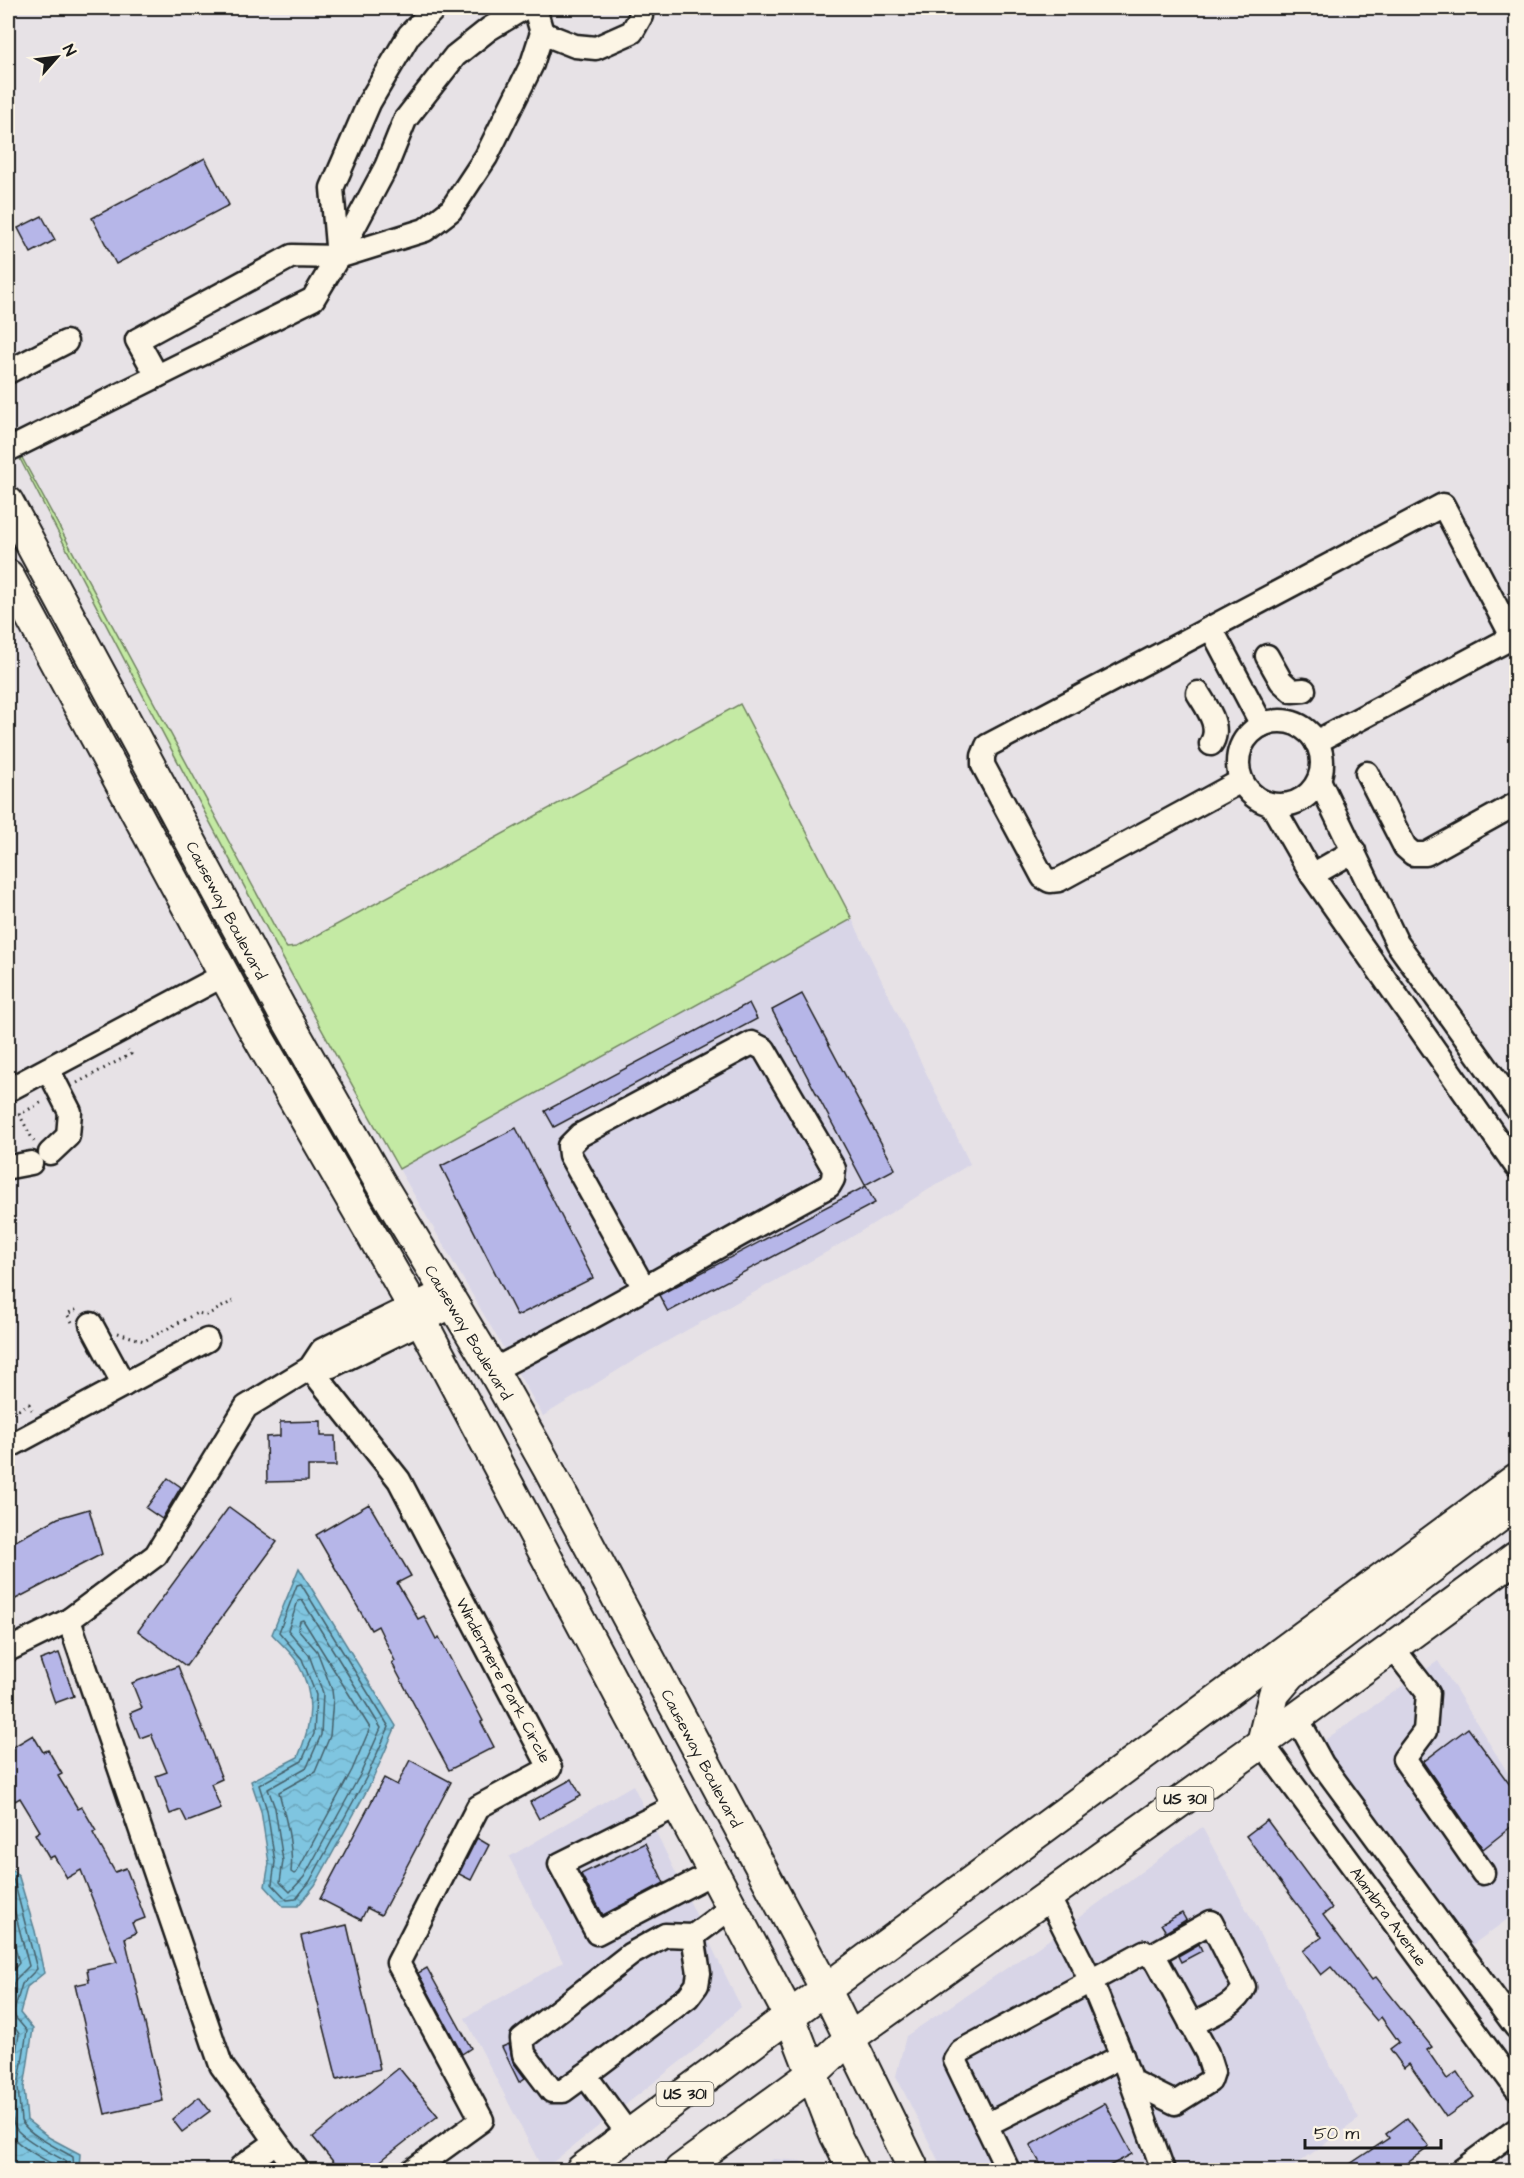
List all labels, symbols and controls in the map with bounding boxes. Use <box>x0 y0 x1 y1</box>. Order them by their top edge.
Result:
north arrow <box>27 27 87 87</box>
text: N <box>57 41 81 60</box>
street label: Causeway Boulevard <box>179 837 272 984</box>
street label: Causeway Boulevard <box>418 1261 517 1405</box>
street label: Windermere Park Circle <box>450 1594 556 1767</box>
street label: Causeway Boulevard <box>654 1685 747 1832</box>
road number: US 301 <box>1156 1787 1214 1811</box>
street label: Alambra Avenue <box>1345 1863 1432 1971</box>
road number: US 301 <box>656 2082 714 2106</box>
scale bar <box>1305 2112 1442 2150</box>
text: 50 m <box>1314 2121 1359 2146</box>

